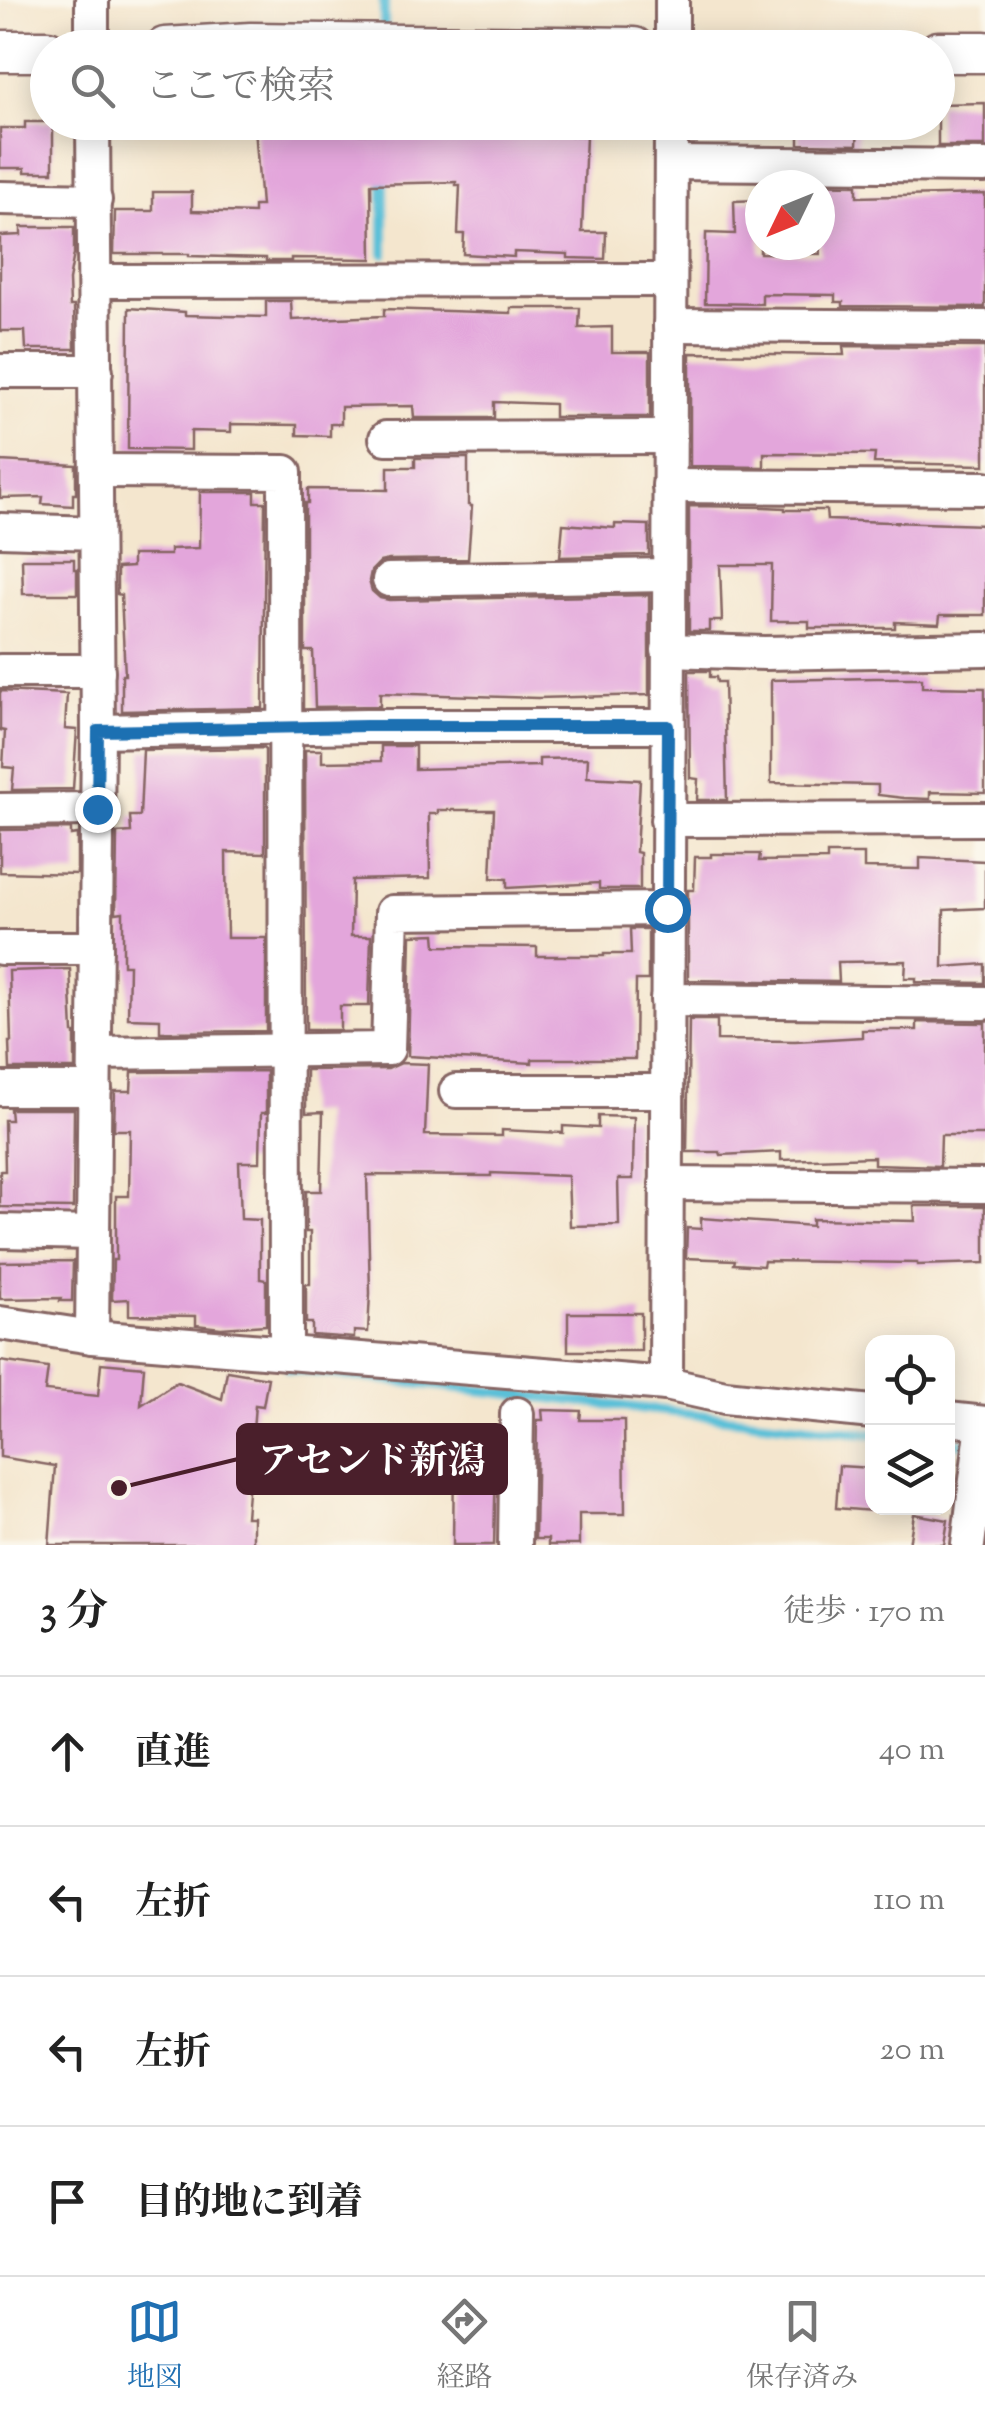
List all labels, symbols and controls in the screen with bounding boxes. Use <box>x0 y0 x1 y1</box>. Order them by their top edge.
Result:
search box <box>30 30 955 140</box>
icon: search <box>65 58 120 113</box>
text: ここで検索 <box>145 62 335 116</box>
north arrow <box>745 170 835 260</box>
route end <box>75 787 121 833</box>
route start <box>645 887 691 933</box>
map controls <box>865 1335 955 1515</box>
button: locate <box>865 1335 955 1425</box>
callout: アセンド新潟 <box>238 1425 506 1493</box>
button: layers <box>865 1425 955 1515</box>
text: アセンド新潟 <box>258 1437 486 1491</box>
text: 3 分 <box>40 1584 108 1644</box>
text: 徒歩 · 170 m <box>783 1590 945 1636</box>
icon: ahead <box>40 1724 95 1779</box>
text: 直進 <box>135 1728 211 1782</box>
text: 40 m <box>879 1728 945 1774</box>
icon: left <box>40 1874 95 1929</box>
text: 左折 <box>135 1878 211 1932</box>
text: 110 m <box>873 1878 945 1924</box>
icon: left <box>40 2024 95 2079</box>
text: 左折 <box>135 2028 211 2082</box>
text: 20 m <box>880 2028 945 2074</box>
icon: arrive <box>40 2174 95 2229</box>
text: 目的地に到着 <box>135 2178 363 2232</box>
tab: 地図 <box>127 2294 183 2399</box>
tab: 経路 <box>436 2294 492 2399</box>
tab: 保存済み <box>746 2294 858 2399</box>

